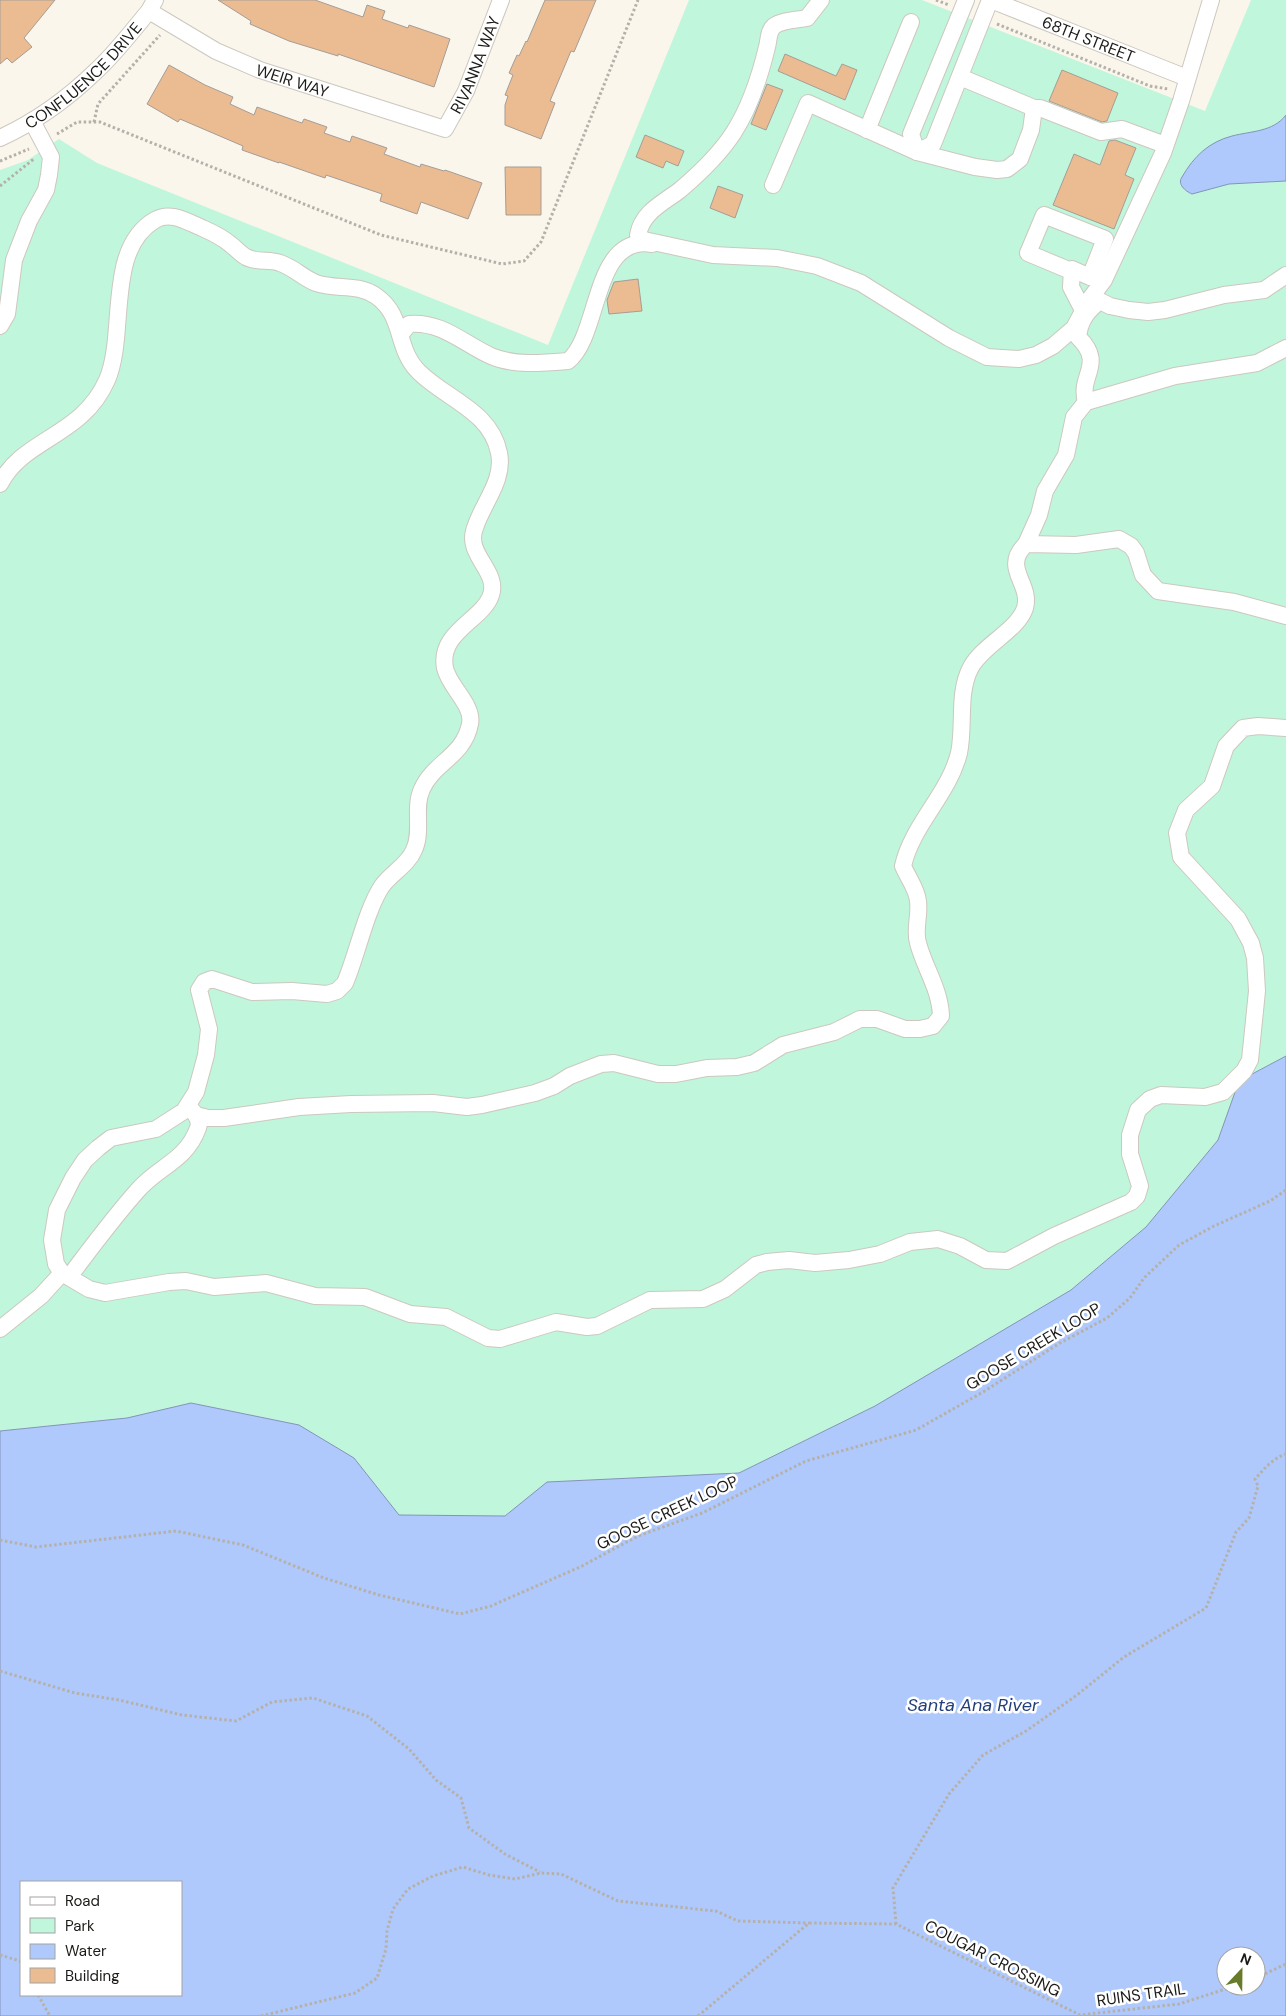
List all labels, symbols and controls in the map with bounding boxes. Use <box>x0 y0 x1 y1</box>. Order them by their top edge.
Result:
street label: 68TH STREET <box>1039 11 1138 67</box>
street label: RIVANNA WAY <box>446 14 505 117</box>
street label: CONFLUENCE DRIVE <box>21 18 147 134</box>
street label: WEIR WAY <box>253 59 331 102</box>
street label: GOOSE CREEK LOOP <box>962 1298 1104 1395</box>
street label: GOOSE CREEK LOOP <box>593 1470 741 1554</box>
water label: Santa Ana River <box>907 1693 1040 1717</box>
legend <box>20 1881 182 1996</box>
text: Road <box>65 1891 100 1911</box>
street label: COUGAR CROSSING <box>921 1915 1064 2002</box>
text: Park <box>65 1916 95 1936</box>
text: Water <box>65 1941 107 1961</box>
north arrow <box>1216 1946 1266 1996</box>
text: N <box>1238 1949 1254 1969</box>
text: Building <box>65 1966 120 1986</box>
street label: RUINS TRAIL <box>1095 1978 1187 2011</box>

